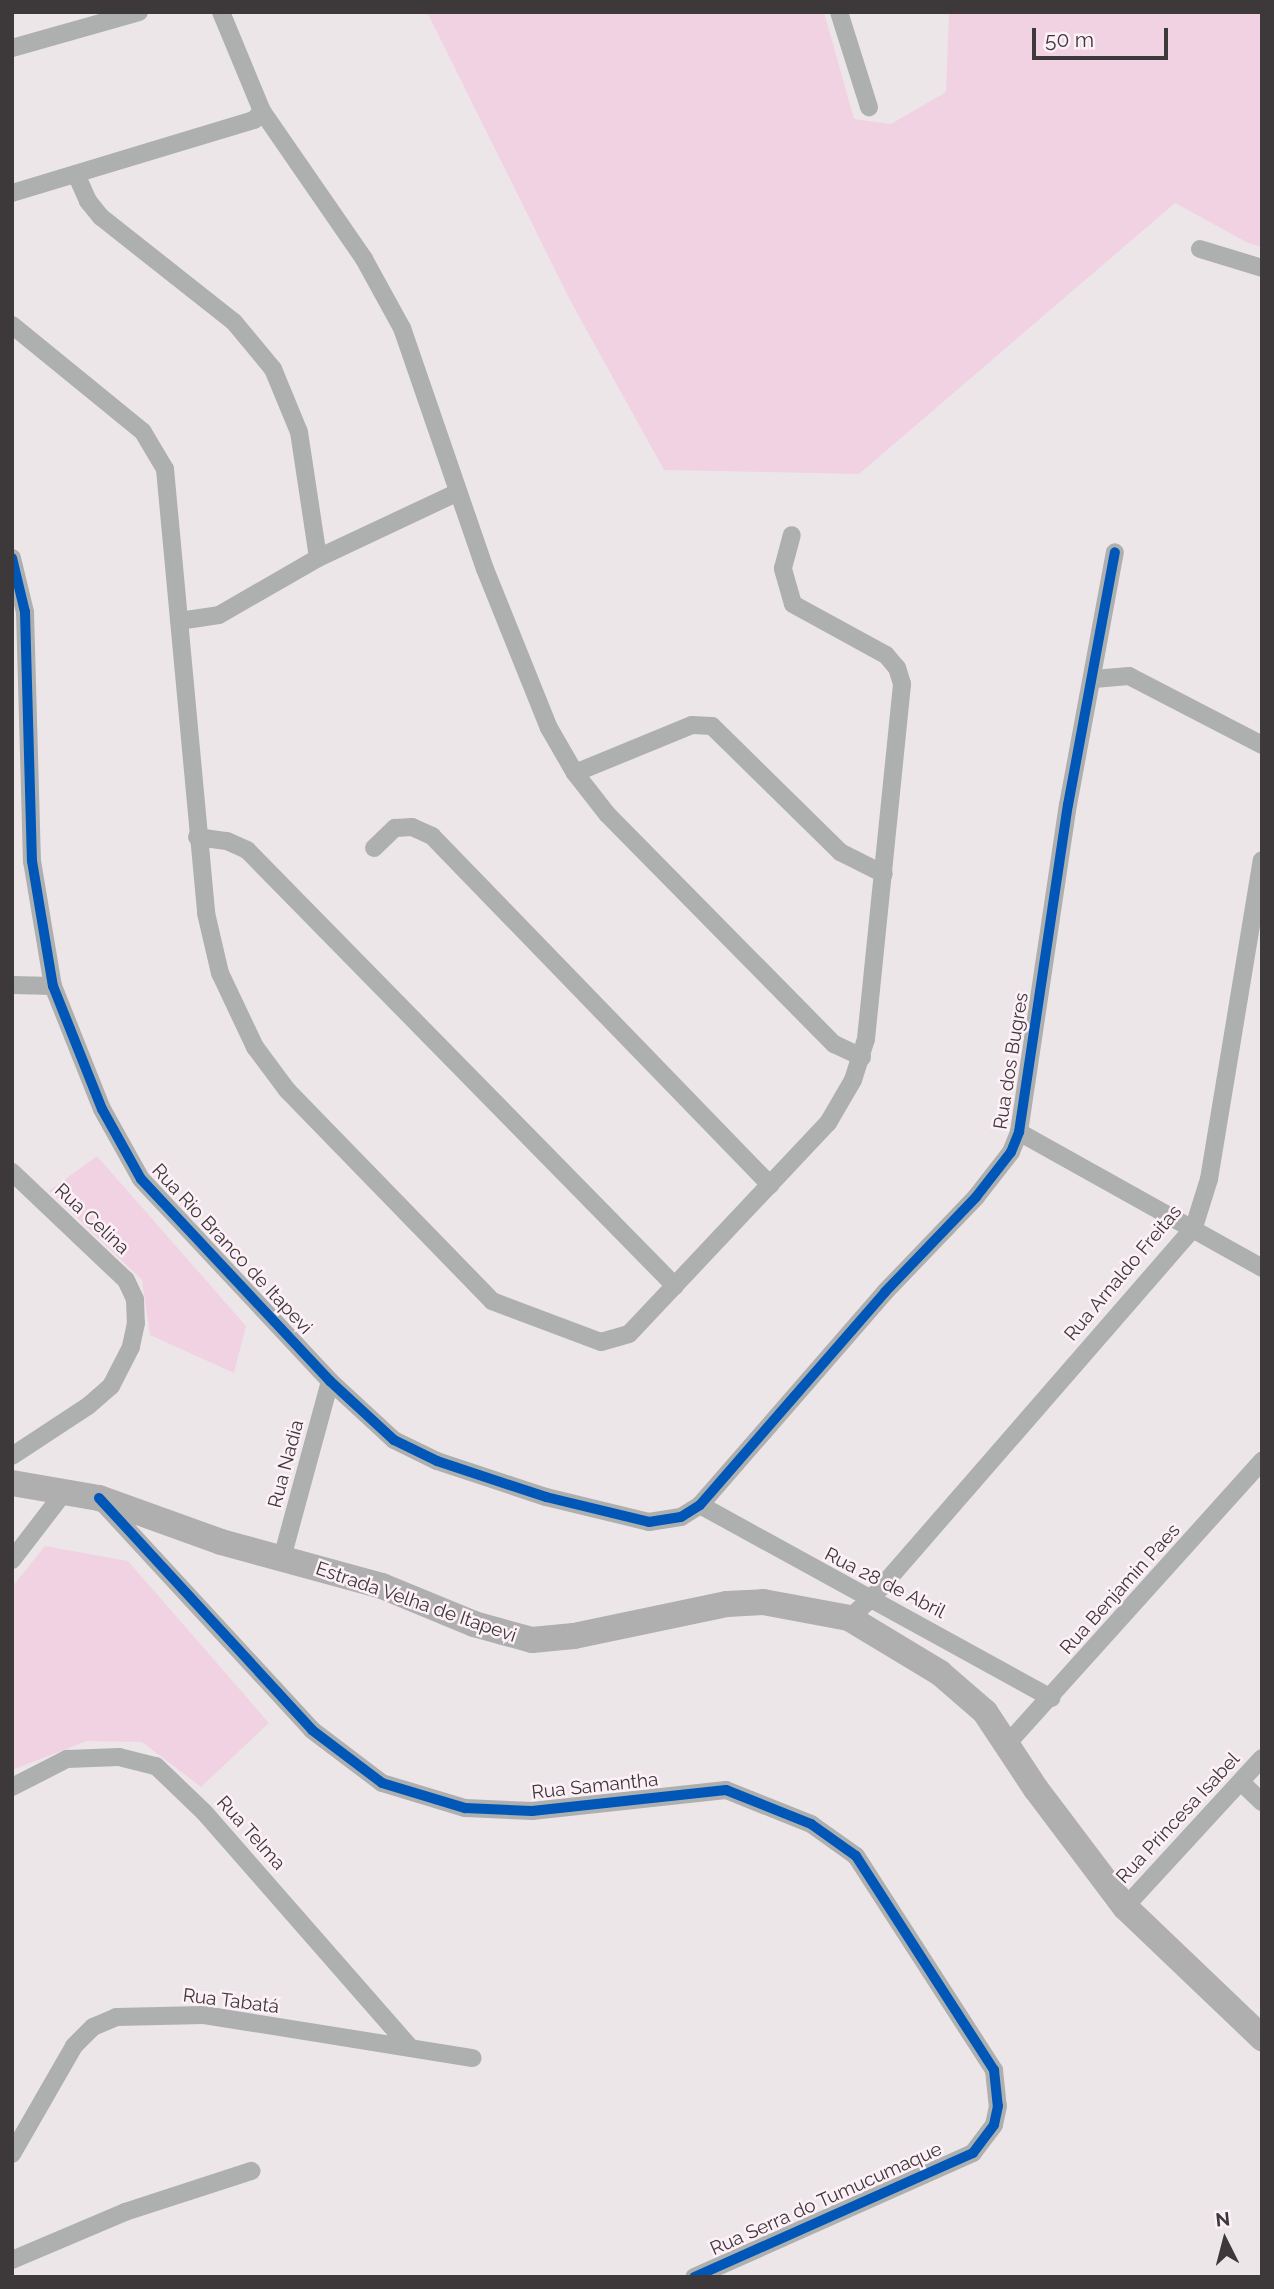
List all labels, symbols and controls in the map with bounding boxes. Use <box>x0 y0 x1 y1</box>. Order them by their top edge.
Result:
scale bar <box>1036 14 1172 58</box>
text: 50 m <box>1045 27 1094 52</box>
street label: Rua dos Bugres <box>989 991 1033 1131</box>
street label: Rua Rio Branco de Itapevi <box>147 1159 317 1339</box>
street label: Rua Celina <box>50 1179 134 1259</box>
street label: Rua Arnaldo Freitas <box>1059 1200 1187 1346</box>
street label: Rua Nadia <box>263 1418 309 1510</box>
street label: Rua Benjamin Paes <box>1055 1519 1185 1659</box>
street label: Rua 28 de Abril <box>821 1543 949 1623</box>
street label: Estrada Velha de Itapevi <box>312 1557 520 1647</box>
street label: Rua Princesa Isabel <box>1112 1748 1244 1888</box>
street label: Rua Samantha <box>531 1768 659 1804</box>
street label: Rua Telma <box>212 1791 290 1875</box>
street label: Rua Tabatá <box>181 1984 281 2018</box>
street label: Rua Serra do Tumucumaque <box>706 2137 946 2261</box>
north arrow <box>1190 2205 1260 2275</box>
text: N <box>1214 2207 1231 2231</box>

